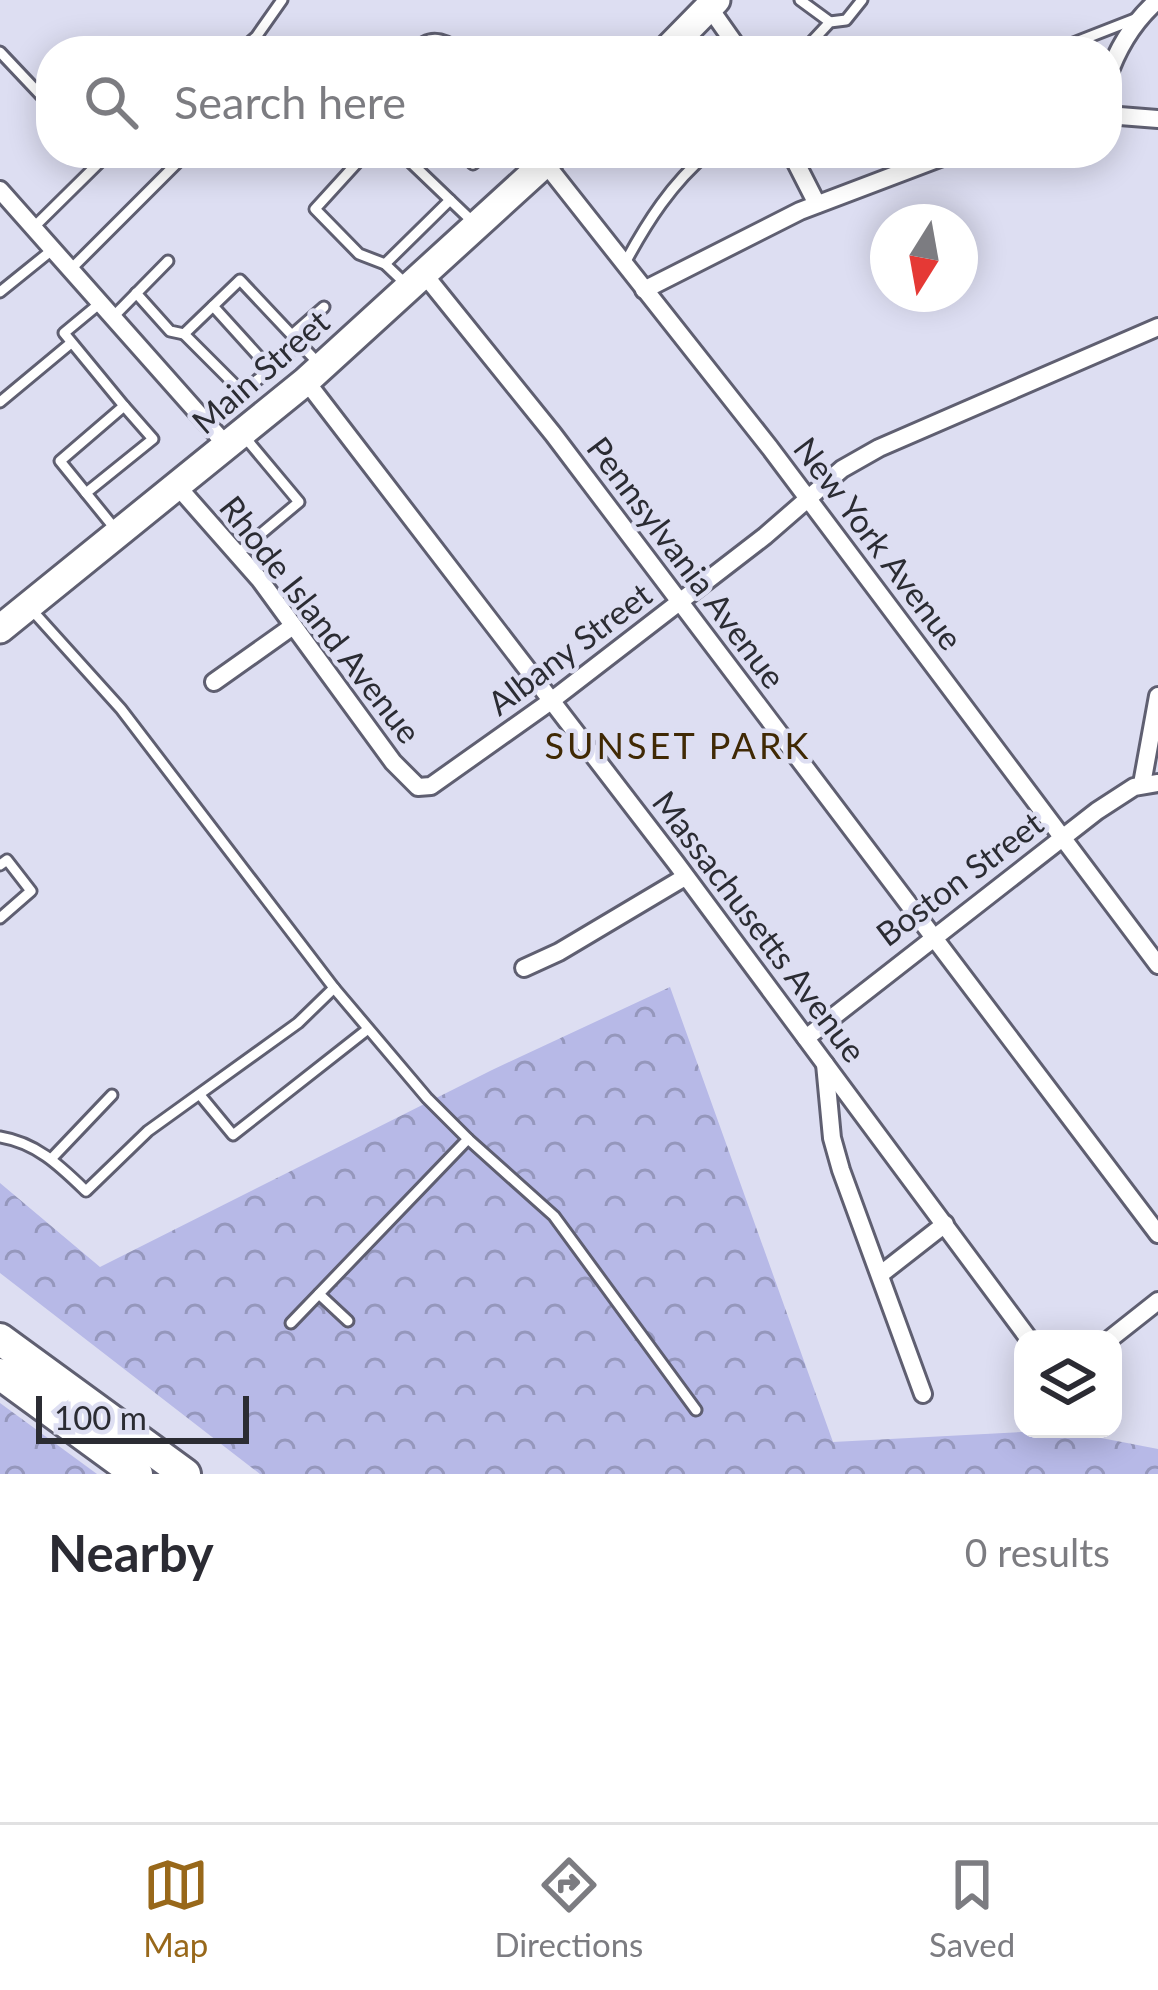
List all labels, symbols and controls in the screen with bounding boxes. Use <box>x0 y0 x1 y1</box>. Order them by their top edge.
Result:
search box <box>36 36 1122 168</box>
icon: search <box>78 69 144 135</box>
text: Search here <box>174 75 406 129</box>
north arrow <box>870 204 978 312</box>
street label: Main Street <box>183 301 337 441</box>
street label: Pennsylvania Avenue <box>579 428 795 696</box>
street label: New York Avenue <box>786 429 972 657</box>
street label: Rhode Island Avenue <box>212 487 430 751</box>
street label: Albany Street <box>479 573 659 722</box>
district label: SUNSET PARK <box>545 723 811 767</box>
street label: Massachusetts Avenue <box>645 783 875 1069</box>
street label: Boston Street <box>868 802 1050 954</box>
map controls <box>1014 1330 1122 1438</box>
button: layers <box>1014 1330 1122 1438</box>
scale bar <box>36 1390 249 1443</box>
text: 100 m <box>54 1397 147 1437</box>
text: Nearby <box>48 1522 214 1583</box>
text: 0 results <box>965 1529 1110 1575</box>
tab: Map <box>143 1852 209 1964</box>
tab: Directions <box>494 1852 643 1964</box>
tab: Saved <box>929 1852 1015 1964</box>

